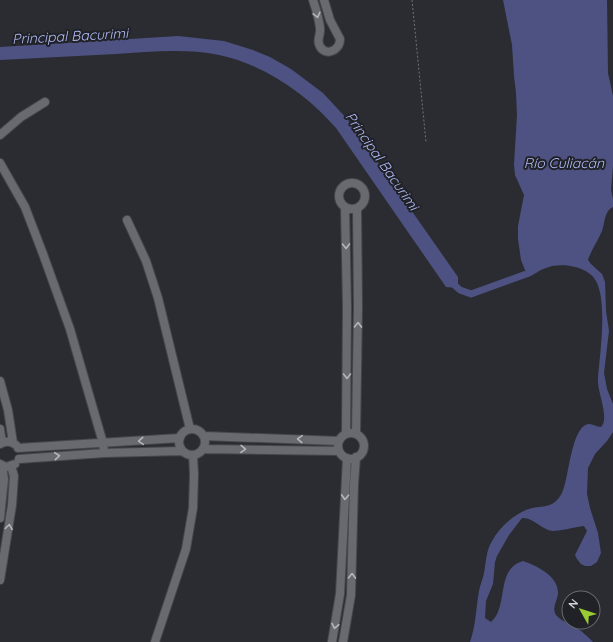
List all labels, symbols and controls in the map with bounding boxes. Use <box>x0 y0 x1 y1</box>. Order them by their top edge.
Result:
one-way arrow <box>312 11 321 18</box>
water label: Principal Bacurimi <box>12 24 130 48</box>
water label: Principal Bacurimi <box>341 108 424 215</box>
water label: Río Culiacán <box>524 154 605 172</box>
one-way arrow <box>342 243 350 249</box>
one-way arrow <box>354 322 362 328</box>
one-way arrow <box>343 373 351 379</box>
one-way arrow <box>297 435 303 443</box>
one-way arrow <box>138 436 144 445</box>
one-way arrow <box>240 445 246 453</box>
one-way arrow <box>54 452 60 461</box>
one-way arrow <box>340 494 349 500</box>
one-way arrow <box>4 524 13 531</box>
one-way arrow <box>348 573 356 579</box>
north arrow <box>561 590 601 630</box>
text: N <box>565 596 581 611</box>
one-way arrow <box>331 623 339 630</box>

